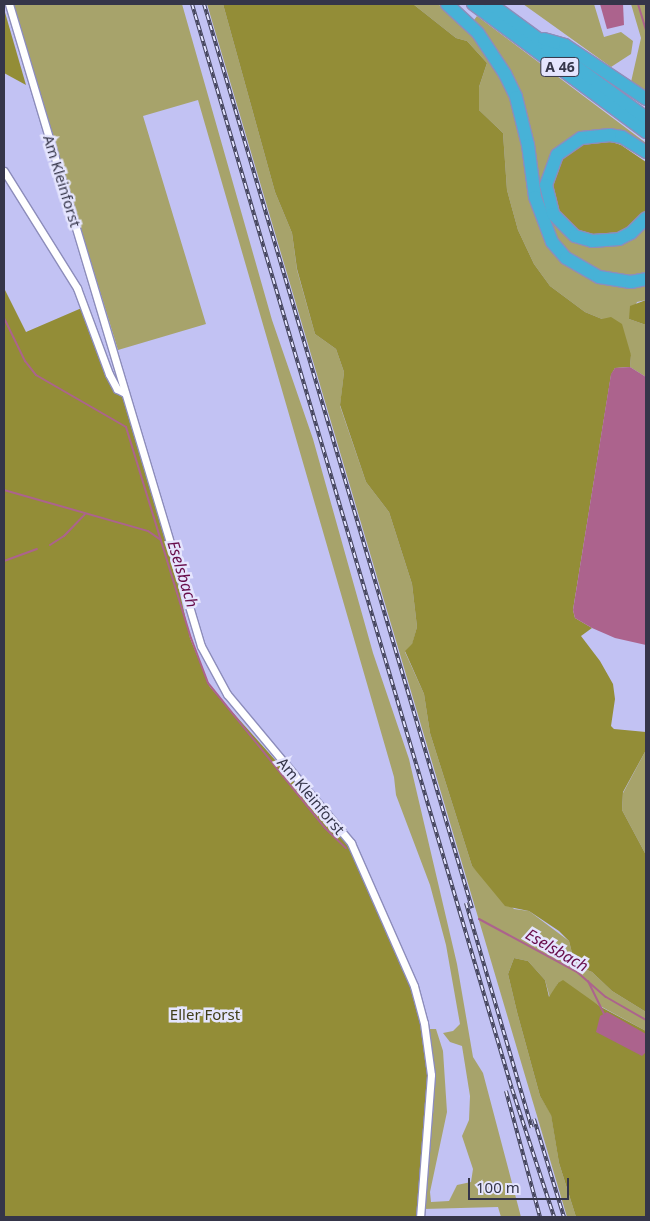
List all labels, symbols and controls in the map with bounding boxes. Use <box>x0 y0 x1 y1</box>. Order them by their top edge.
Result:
road number: A 46 <box>540 56 580 78</box>
street label: Am Kleinforst <box>39 133 85 229</box>
water label: Eselsbach <box>164 538 202 610</box>
street label: Am Kleinforst <box>273 754 349 838</box>
water label: Eselsbach <box>522 924 592 976</box>
park label: Eller Forst <box>170 1006 240 1024</box>
scale bar <box>470 1168 571 1200</box>
text: 100 m <box>476 1177 520 1197</box>

